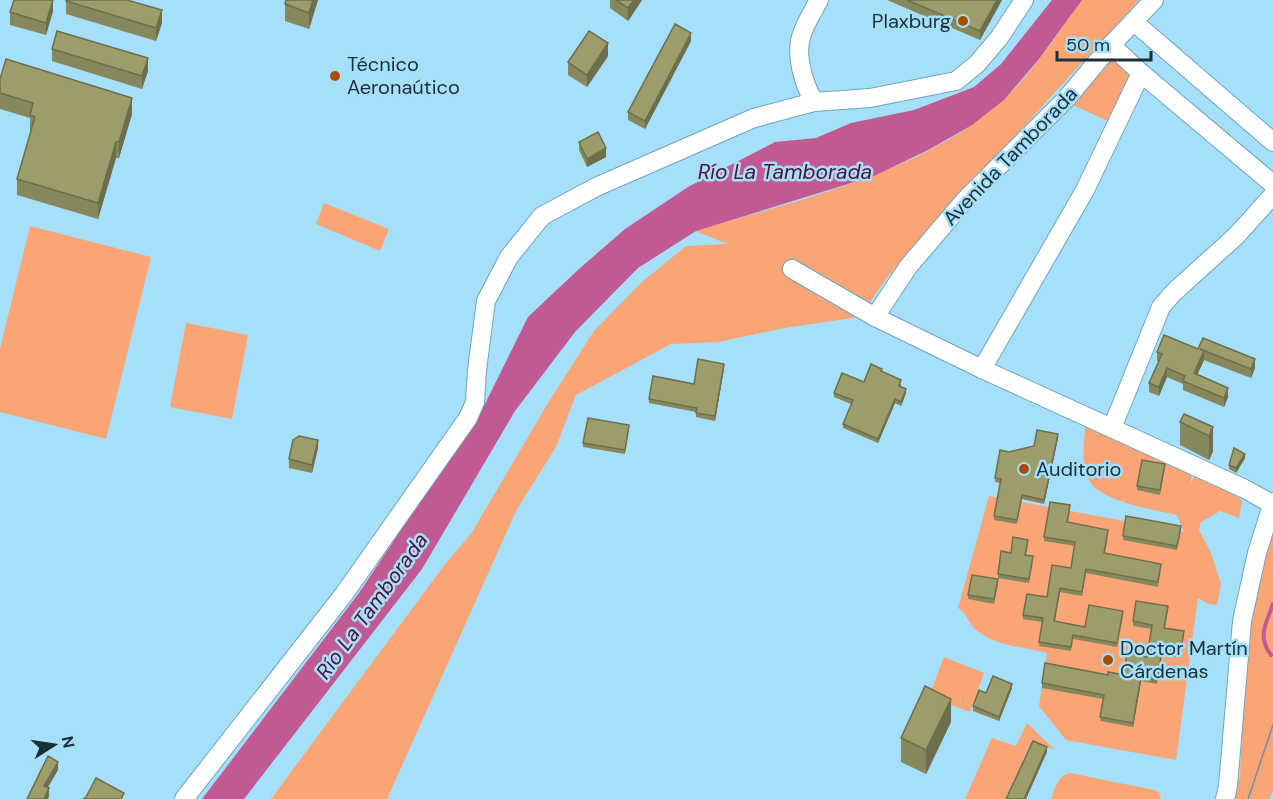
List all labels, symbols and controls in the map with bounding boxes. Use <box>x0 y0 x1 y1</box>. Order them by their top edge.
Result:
place label: Plaxburg <box>872 8 951 34</box>
marker: Plaxburg <box>956 14 970 28</box>
scale bar <box>1057 24 1152 62</box>
text: 50 m <box>1066 33 1110 57</box>
place label: Técnico Aeronaútico <box>347 51 460 100</box>
marker: Técnico Aeronaútico <box>328 69 342 83</box>
street label: Avenida Tamborada <box>937 81 1083 231</box>
water label: Río La Tamborada <box>698 158 872 186</box>
place label: Auditorio <box>1036 456 1121 482</box>
marker: Auditorio <box>1017 462 1031 476</box>
water label: Río La Tamborada <box>309 527 435 685</box>
place label: Doctor Martín Cárdenas <box>1120 635 1248 684</box>
marker: Doctor Martín Cárdenas <box>1101 653 1115 667</box>
north arrow <box>24 715 84 775</box>
text: N <box>57 734 80 750</box>

